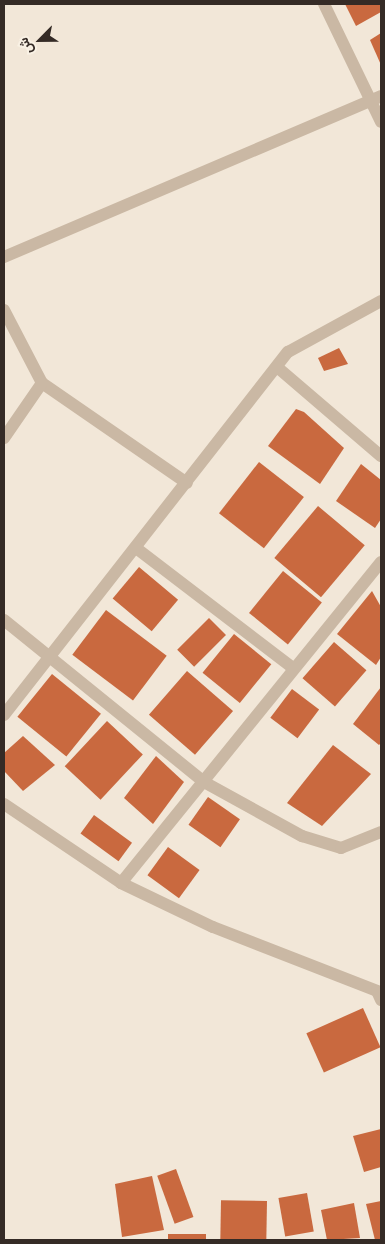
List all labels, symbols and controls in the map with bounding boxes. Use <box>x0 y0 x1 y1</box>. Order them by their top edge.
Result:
north arrow <box>15 15 65 65</box>
text: ش <box>15 35 37 57</box>

